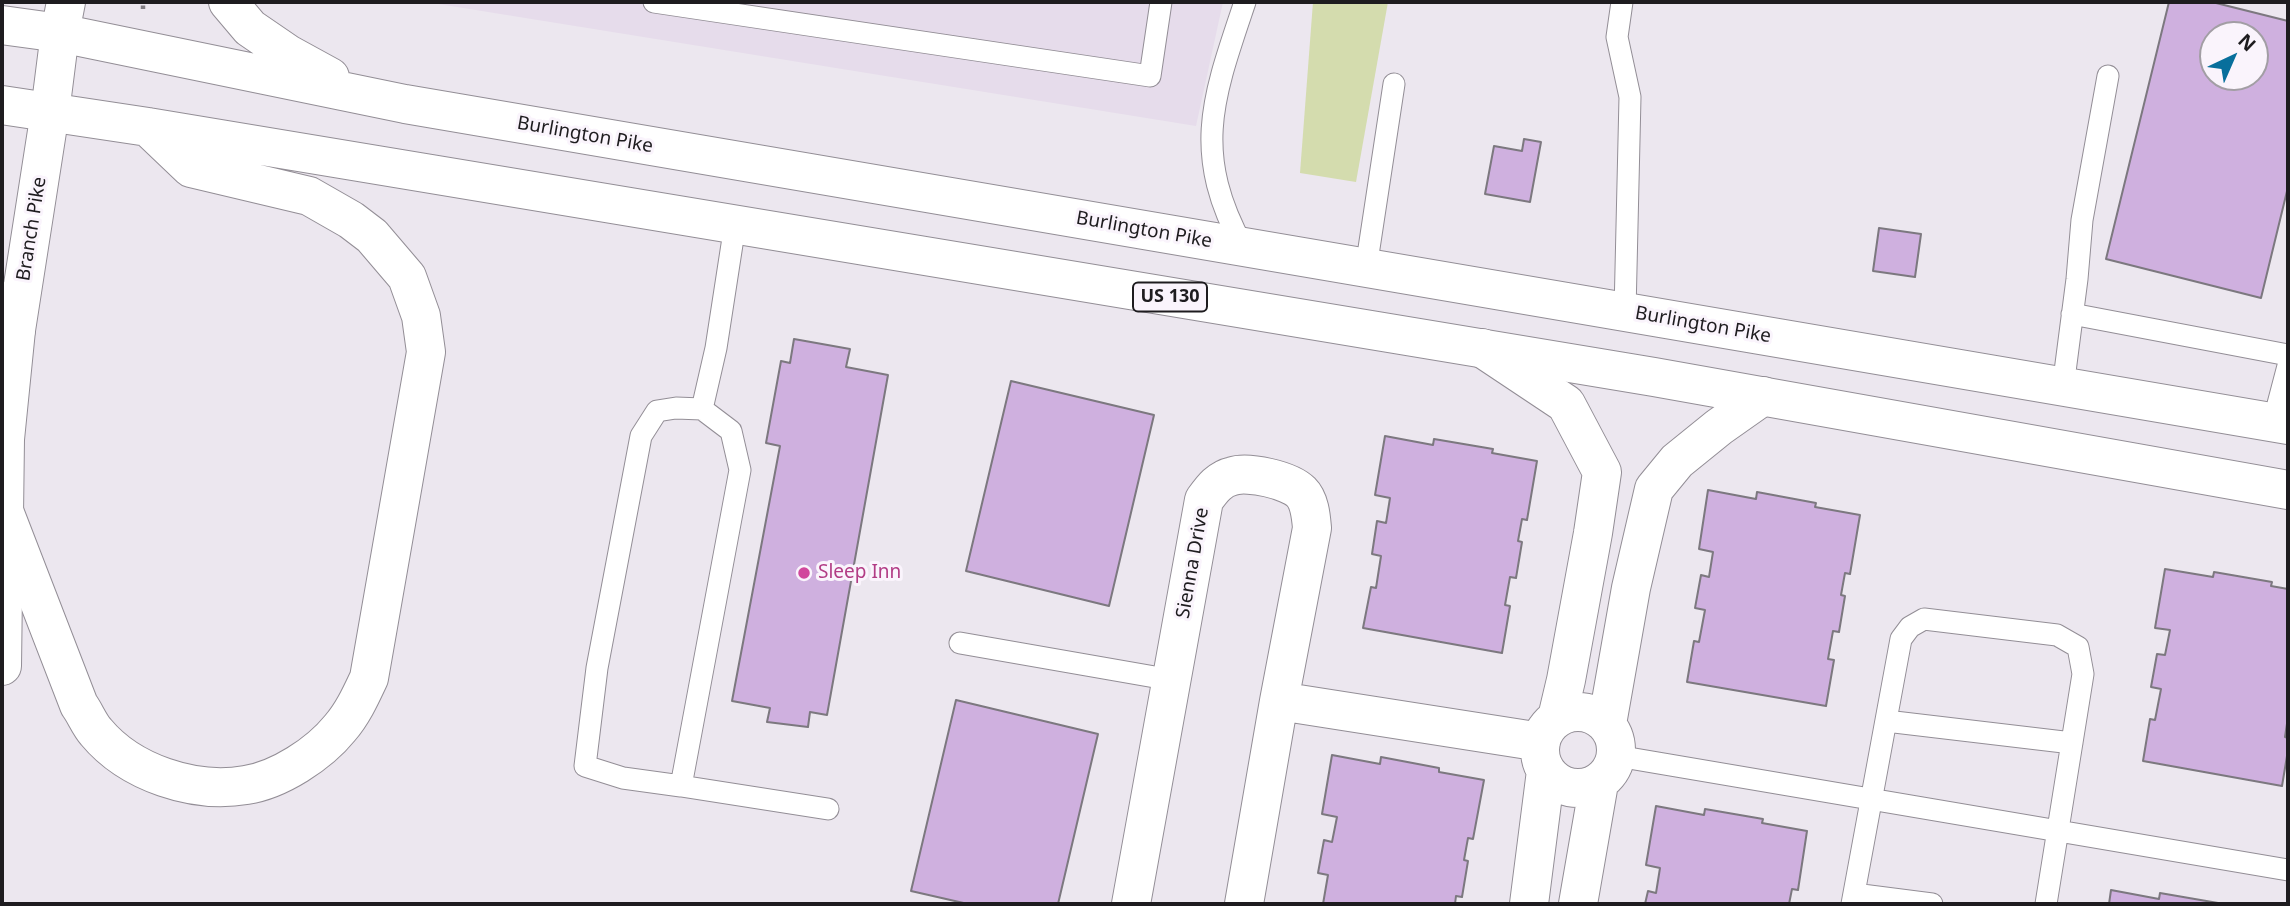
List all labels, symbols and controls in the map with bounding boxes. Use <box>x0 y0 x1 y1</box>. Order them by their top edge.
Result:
north arrow <box>2199 21 2269 91</box>
text: N <box>2233 28 2262 57</box>
street label: Burlington Pike <box>515 112 655 158</box>
street label: Branch Pike <box>13 175 51 283</box>
street label: Burlington Pike <box>1074 207 1214 253</box>
road number: US 130 <box>1133 282 1207 312</box>
street label: Burlington Pike <box>1633 302 1773 348</box>
street label: Sienna Drive <box>1172 506 1214 620</box>
place label: Sleep Inn <box>818 562 901 584</box>
marker: Sleep Inn <box>796 565 812 581</box>

